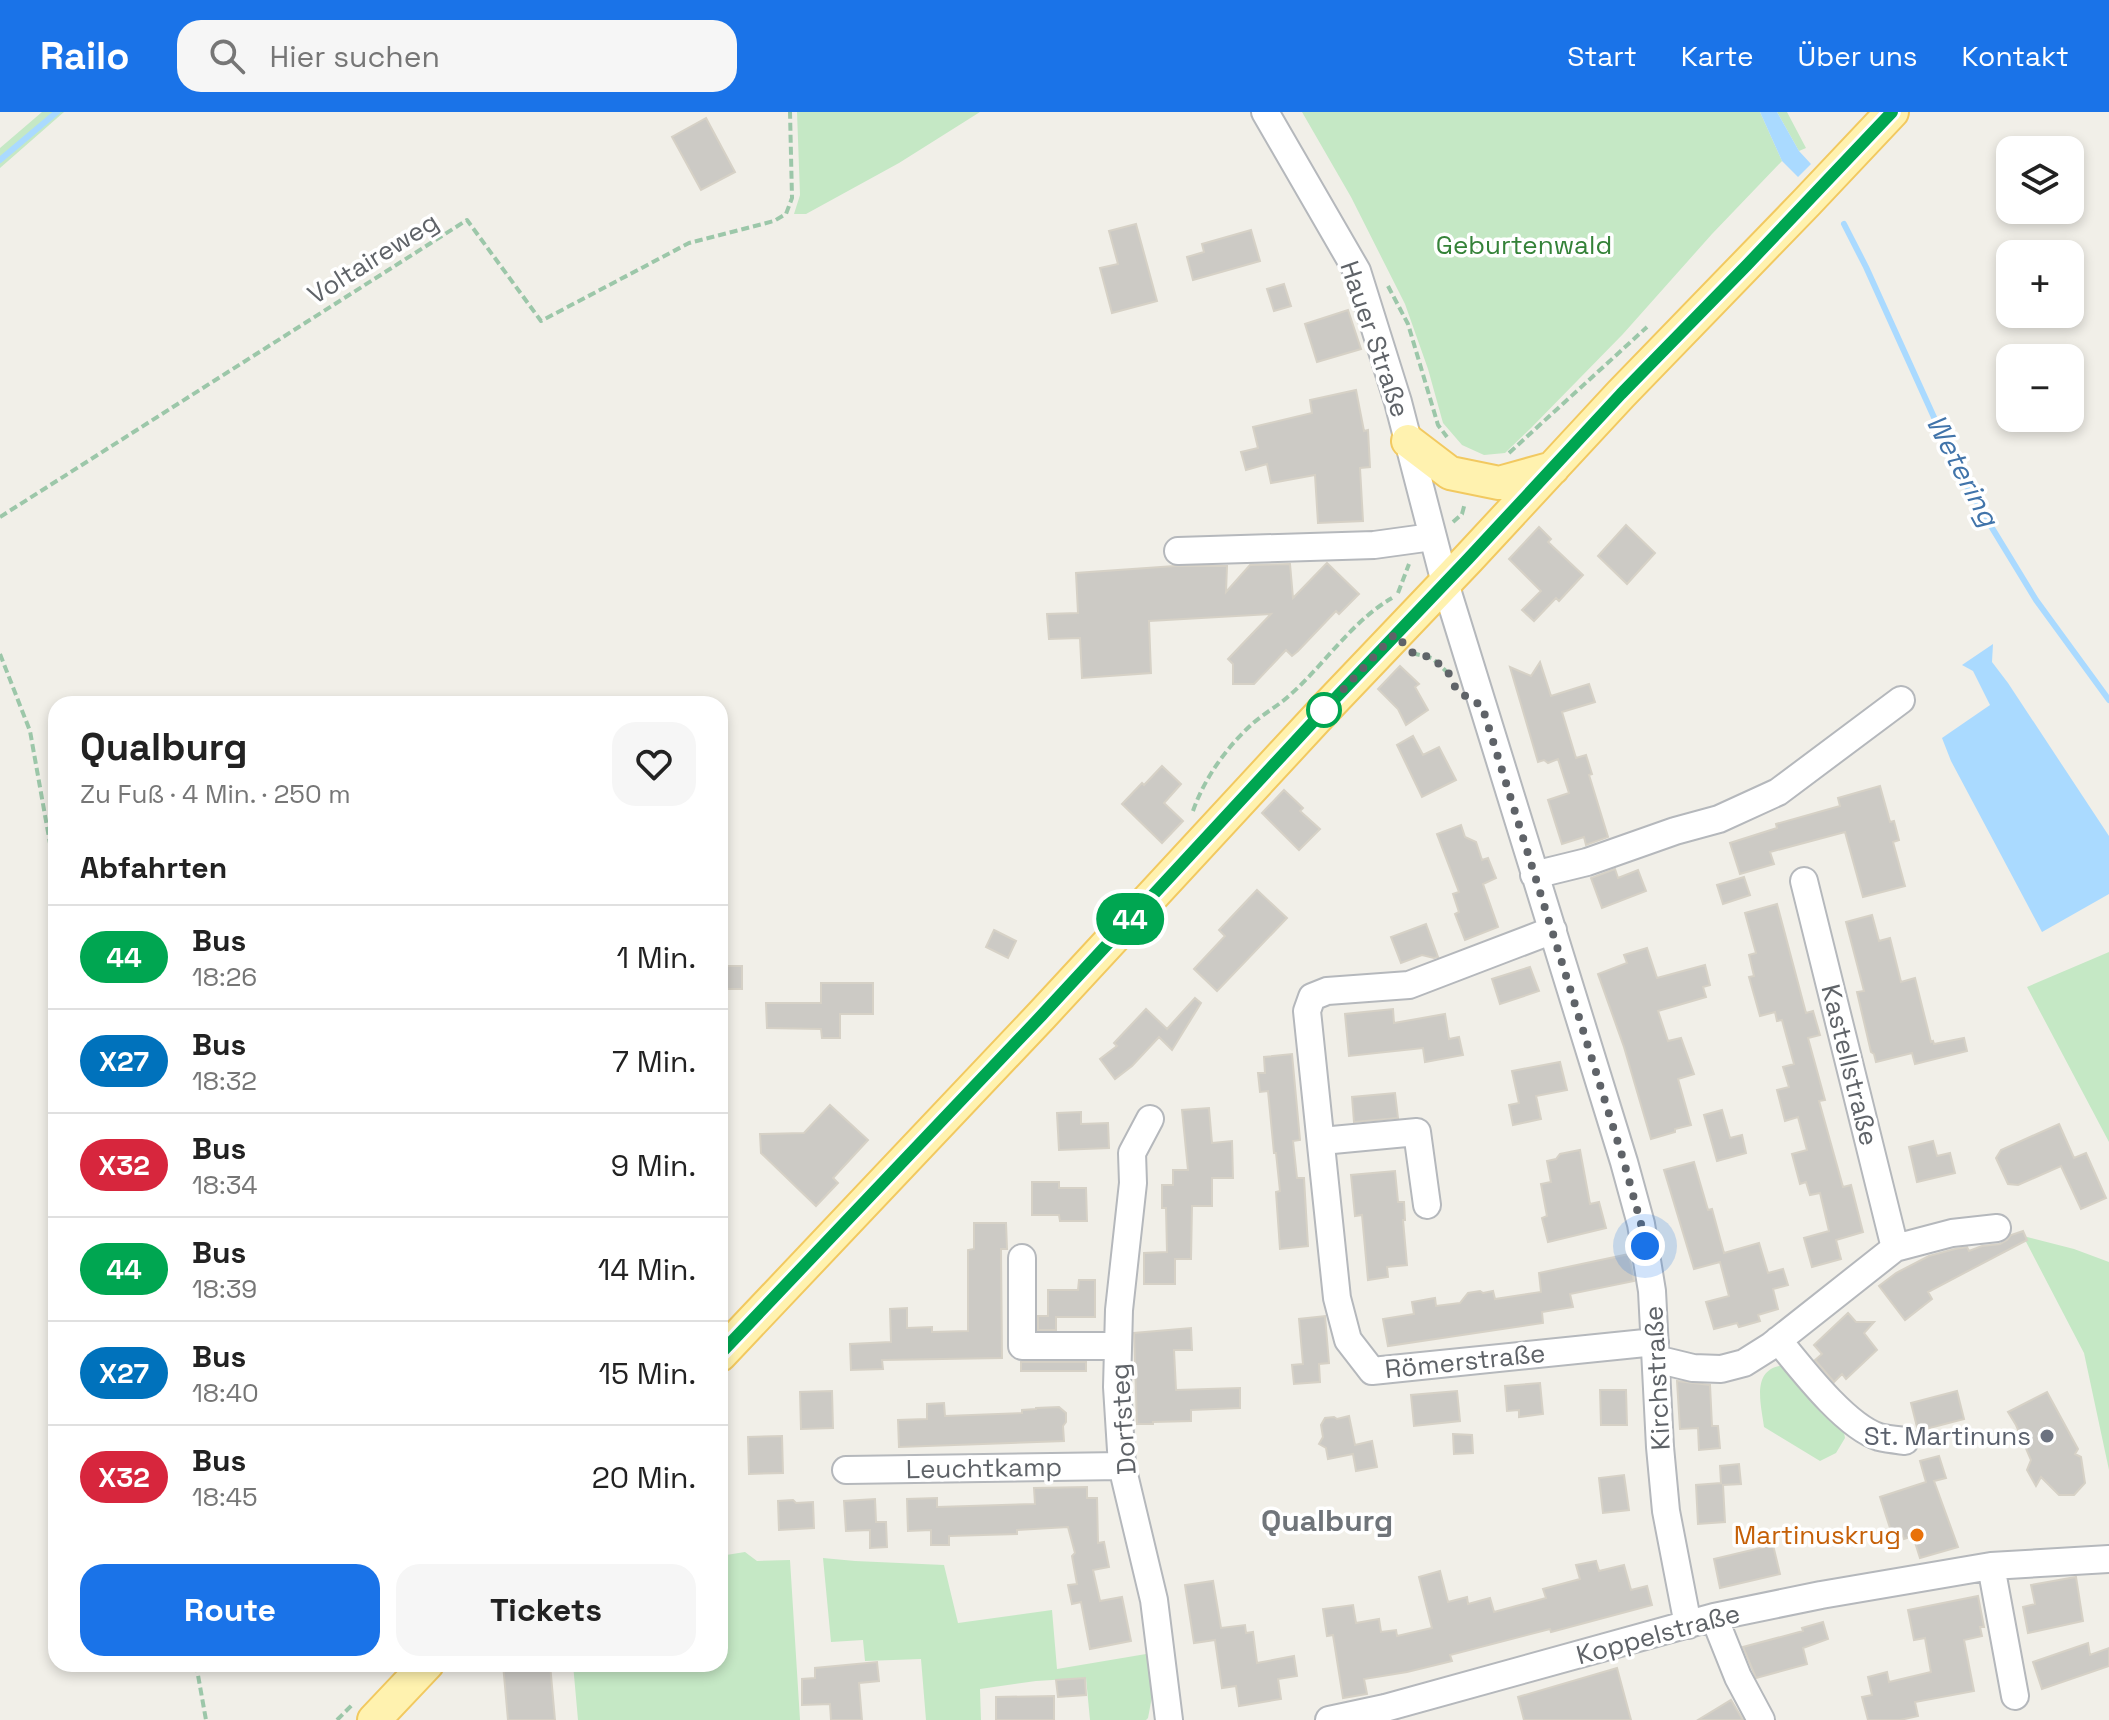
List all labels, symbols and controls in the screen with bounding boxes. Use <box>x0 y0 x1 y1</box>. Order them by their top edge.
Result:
search box <box>177 20 737 92</box>
text: Railo <box>40 32 129 80</box>
icon: search <box>205 34 249 78</box>
text: Hier suchen <box>269 37 440 76</box>
text: Start <box>1567 38 1637 74</box>
text: Karte <box>1681 38 1753 74</box>
text: Über uns <box>1797 38 1918 74</box>
text: Kontakt <box>1962 38 2069 74</box>
map controls <box>1996 136 2084 432</box>
button: layers <box>1996 136 2084 224</box>
street label: Voltaireweg <box>301 204 445 312</box>
park label: Geburtenwald <box>1436 228 1612 262</box>
button: + <box>1996 240 2084 328</box>
street label: Hauer Straße <box>1332 256 1418 422</box>
button: − <box>1996 344 2084 432</box>
water label: Wetering <box>1919 408 2008 534</box>
unlabelled marker <box>1307 693 1341 727</box>
button: heart <box>612 722 696 806</box>
text: Qualburg <box>80 723 247 771</box>
text: Zu Fuß · 4 Min. · 250 m <box>80 777 351 811</box>
text: Abfahrten <box>80 848 227 887</box>
line badge: 44 <box>1094 893 1166 945</box>
text: 44 <box>1112 901 1148 937</box>
text: Bus <box>192 921 246 960</box>
text: 1 Min. <box>616 938 696 977</box>
text: 44 <box>106 939 142 975</box>
text: 18:26 <box>192 960 257 994</box>
street label: Kastellstraße <box>1814 981 1886 1149</box>
text: Bus <box>192 1025 246 1064</box>
text: 7 Min. <box>612 1042 696 1081</box>
text: X27 <box>99 1043 149 1079</box>
text: 18:32 <box>192 1064 257 1098</box>
text: Bus <box>192 1129 246 1168</box>
text: 9 Min. <box>611 1146 696 1185</box>
text: X32 <box>98 1147 150 1183</box>
text: 18:34 <box>192 1168 258 1202</box>
your location <box>1625 1226 1665 1266</box>
text: Bus <box>192 1233 246 1272</box>
text: 14 Min. <box>598 1250 696 1289</box>
text: 44 <box>106 1251 142 1287</box>
text: 18:39 <box>192 1272 257 1306</box>
street label: Kirchstraße <box>1636 1305 1678 1451</box>
street label: Römerstraße <box>1383 1336 1547 1386</box>
text: Bus <box>192 1337 246 1376</box>
text: 15 Min. <box>599 1354 696 1393</box>
text: X27 <box>99 1355 149 1391</box>
street label: Dorfsteg <box>1102 1362 1144 1476</box>
text: 18:40 <box>192 1376 259 1410</box>
place label: St. Martinuns <box>1864 1419 2031 1453</box>
marker: St. Martinuns <box>2038 1427 2056 1445</box>
text: Bus <box>192 1441 246 1480</box>
street label: Leuchtkamp <box>906 1450 1062 1486</box>
text: 20 Min. <box>592 1458 696 1497</box>
text: X32 <box>98 1459 150 1495</box>
text: 18:45 <box>192 1480 257 1514</box>
district label: Qualburg <box>1261 1501 1393 1540</box>
place label: Martinuskrug <box>1734 1518 1901 1552</box>
marker: Martinuskrug <box>1908 1526 1926 1544</box>
button: Route <box>80 1564 380 1656</box>
button: Tickets <box>396 1564 696 1656</box>
street label: Koppelstraße <box>1572 1596 1744 1672</box>

